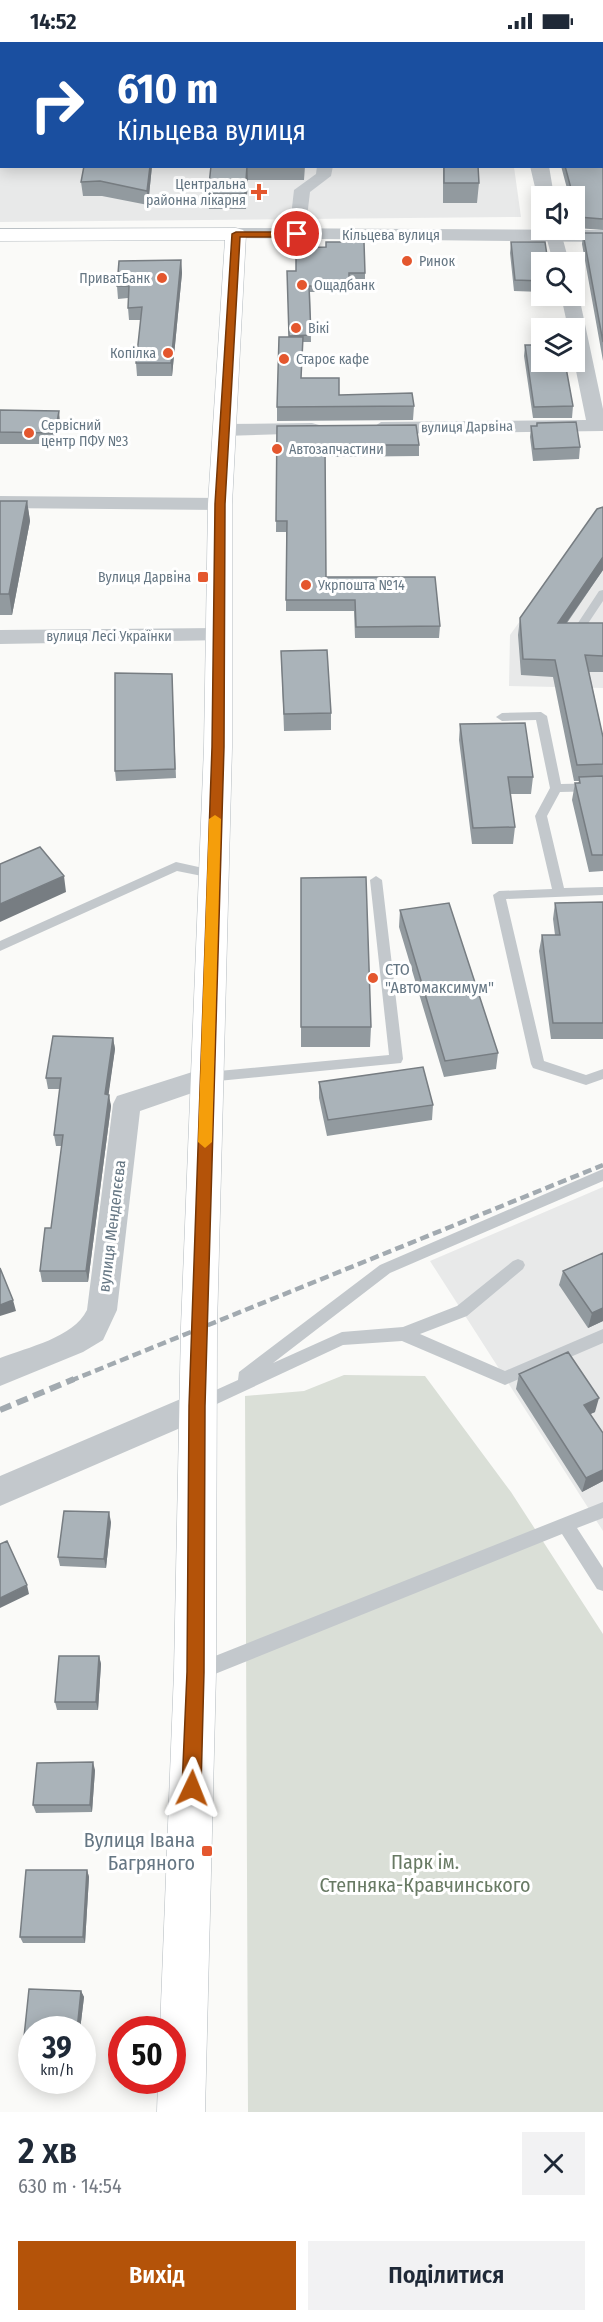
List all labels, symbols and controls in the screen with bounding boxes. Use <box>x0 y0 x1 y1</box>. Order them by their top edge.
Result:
text: 14:52 <box>30 8 77 35</box>
text: 610 m <box>117 64 218 114</box>
icon: right <box>18 66 96 144</box>
text: Кільцева вулиця <box>117 115 306 147</box>
place label: Центральна районна лікарня <box>146 176 246 209</box>
marker: Центральна районна лікарня <box>250 183 268 201</box>
map controls <box>531 186 585 372</box>
button: sound <box>531 186 585 240</box>
pin <box>271 208 322 259</box>
icon: arrive <box>280 217 313 250</box>
street label: Кільцева вулиця <box>342 227 440 244</box>
button: search <box>531 252 585 306</box>
place label: Ринок <box>419 253 455 270</box>
marker: Ринок <box>400 254 414 268</box>
place label: ПриватБанк <box>79 270 150 287</box>
marker: ПриватБанк <box>155 271 169 285</box>
place label: Ощадбанк <box>314 277 375 294</box>
marker: Ощадбанк <box>295 278 309 292</box>
button: layers <box>531 318 585 372</box>
place label: Вікі <box>308 320 329 337</box>
marker: Вікі <box>289 321 303 335</box>
place label: Копілка <box>110 345 156 362</box>
marker: Копілка <box>161 346 175 360</box>
place label: Староє кафе <box>296 351 369 368</box>
marker: Староє кафе <box>277 352 291 366</box>
place label: Сервісний центр ПФУ №3 <box>41 417 128 450</box>
street label: вулиця Дарвіна <box>421 418 513 436</box>
marker: Сервісний центр ПФУ №3 <box>22 426 36 440</box>
place label: Автозапчастини <box>289 441 384 458</box>
marker: Автозапчастини <box>270 442 284 456</box>
place label: Вулиця Дарвіна <box>98 569 191 586</box>
marker: Вулиця Дарвіна <box>196 570 210 584</box>
place label: Укрпошта №14 <box>317 577 405 594</box>
marker: Укрпошта №14 <box>299 578 313 592</box>
street label: вулиця Лесі Українки <box>46 628 172 645</box>
place label: СТО "Автомаксимум" <box>385 960 494 997</box>
marker: СТО "Автомаксимум" <box>366 971 380 985</box>
street label: вулиця Менделєєва <box>94 1159 130 1293</box>
position arrow <box>160 1756 224 1820</box>
place label: Вулиця Івана Багряного <box>84 1828 195 1875</box>
marker: Вулиця Івана Багряного <box>200 1844 214 1858</box>
park label: Парк ім. Степняка-Кравчинського <box>319 1850 531 1897</box>
speed limit sign: 50 <box>108 2016 186 2094</box>
text: 39 <box>42 2030 72 2066</box>
text: km/h <box>40 2061 74 2079</box>
text: 2 хв <box>18 2129 77 2173</box>
button: close <box>522 2132 585 2195</box>
text: 630 m · 14:54 <box>18 2174 122 2198</box>
button: Вихід <box>18 2241 296 2310</box>
button: Поділитися <box>308 2241 585 2310</box>

